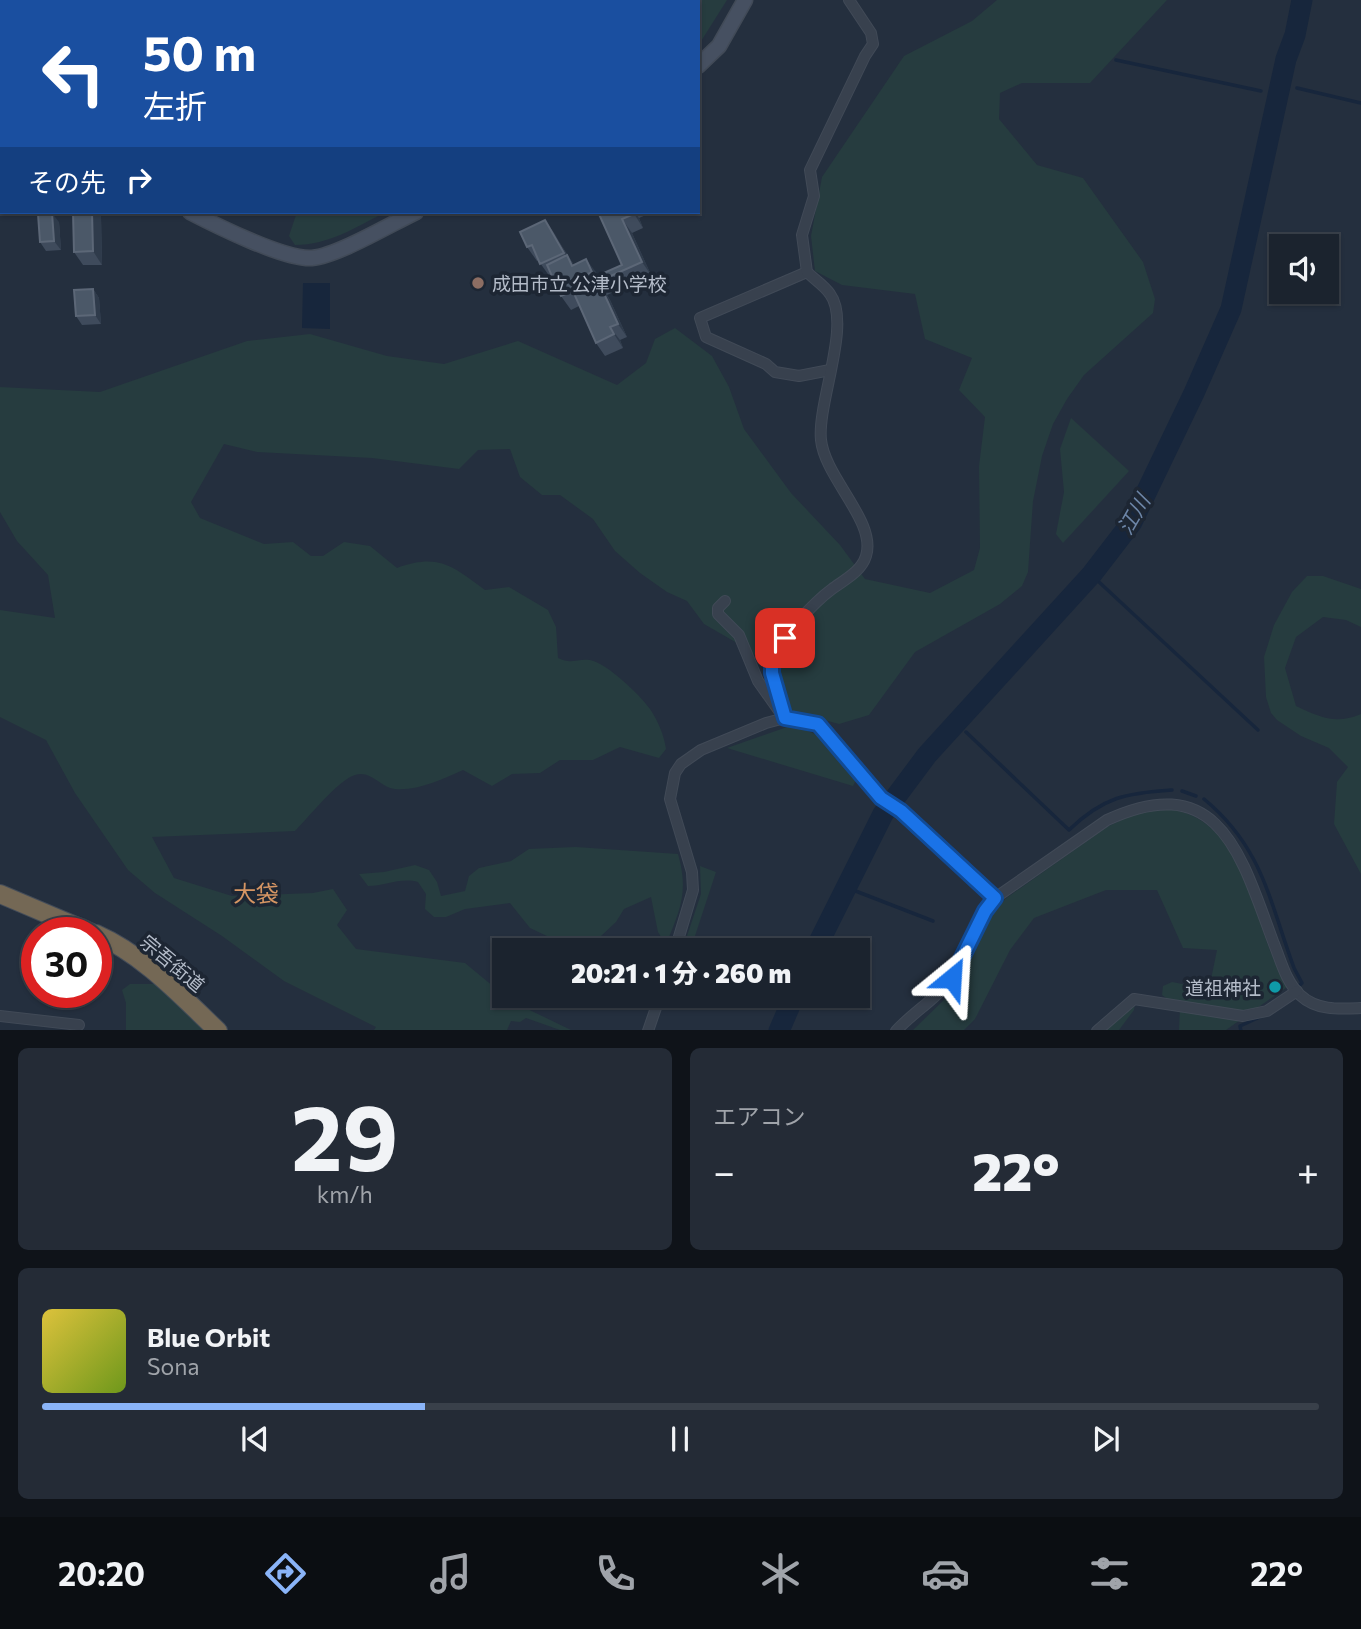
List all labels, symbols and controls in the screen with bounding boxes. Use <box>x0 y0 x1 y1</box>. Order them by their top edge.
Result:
text: 50 m <box>143 21 256 81</box>
icon: left <box>28 28 119 119</box>
text: 左折 <box>143 85 207 125</box>
icon: right <box>120 161 158 199</box>
text: その先 <box>28 166 106 197</box>
map controls <box>1269 234 1339 304</box>
button: sound <box>1269 234 1339 304</box>
place label: 成田市立 公津小学校 <box>492 272 667 295</box>
marker: 成田市立 公津小学校 <box>470 275 486 291</box>
water label: 江川 <box>1112 488 1155 538</box>
pin <box>755 608 815 668</box>
icon: arrive <box>766 619 804 657</box>
district label: 大袋 <box>233 879 279 907</box>
speed limit sign: 30 <box>21 917 112 1008</box>
street label: 宗吾街道 <box>136 930 210 996</box>
position arrow <box>915 941 989 1015</box>
text: 20:21 · 1 分 · 260 m <box>571 957 791 988</box>
place label: 道祖神社 <box>1185 976 1261 999</box>
marker: 道祖神社 <box>1267 979 1283 995</box>
text: 29 <box>291 1078 398 1190</box>
text: エアコン <box>714 1102 806 1130</box>
text: 22° <box>972 1138 1060 1202</box>
text: − <box>714 1147 735 1194</box>
text: + <box>1297 1147 1319 1194</box>
text: km/h <box>317 1180 373 1208</box>
text: Blue Orbit <box>147 1321 270 1352</box>
text: Sona <box>147 1352 199 1380</box>
icon: previous <box>236 1420 274 1458</box>
icon: pause <box>661 1420 699 1458</box>
icon: next <box>1087 1420 1125 1458</box>
icon: directions <box>261 1549 310 1598</box>
icon: music <box>426 1549 475 1598</box>
icon: phone <box>591 1549 640 1598</box>
icon: climate <box>756 1549 805 1598</box>
icon: car <box>921 1549 970 1598</box>
icon: filters <box>1085 1549 1134 1598</box>
text: 20:20 <box>58 1553 145 1593</box>
text: 22° <box>1250 1553 1303 1593</box>

